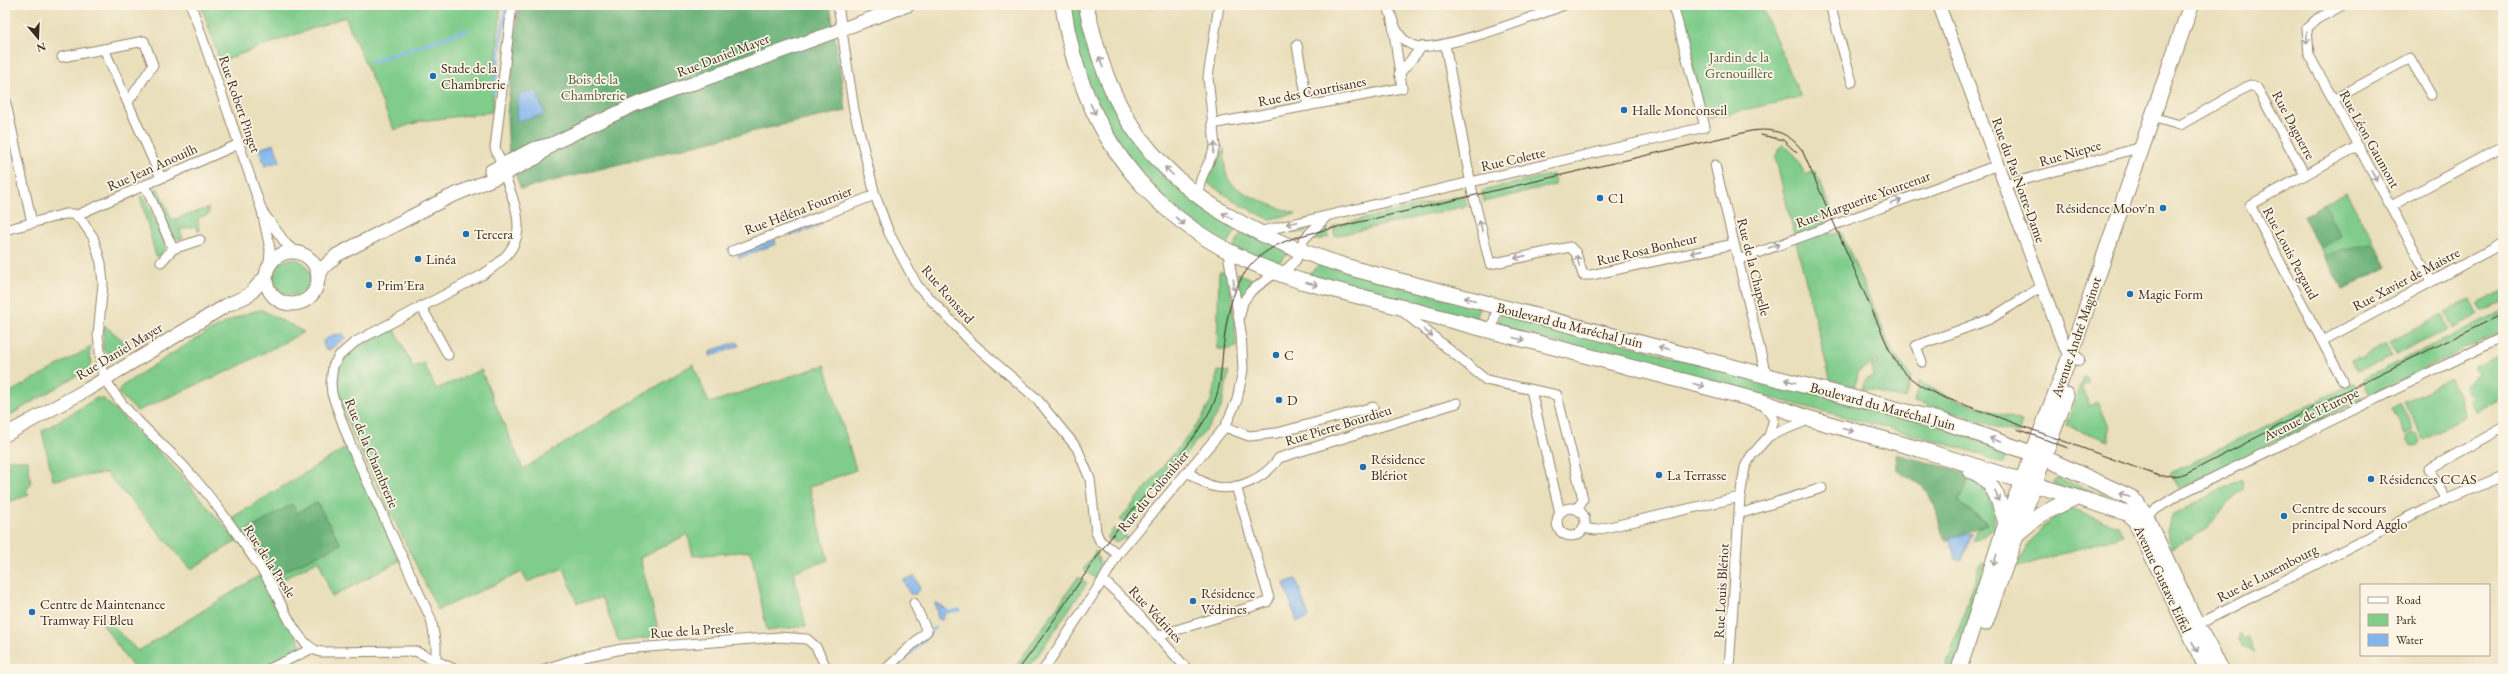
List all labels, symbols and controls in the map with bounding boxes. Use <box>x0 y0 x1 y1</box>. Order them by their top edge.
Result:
north arrow <box>18 18 58 58</box>
street label: Rue Daniel Mayer <box>674 29 772 81</box>
one-way arrow <box>2303 31 2311 44</box>
text: N <box>35 39 48 56</box>
park label: Jardin de la Grenouillère <box>1705 48 1773 82</box>
street label: Rue Robert Pinget <box>215 53 265 156</box>
one-way arrow <box>1097 55 1104 68</box>
place label: Stade de la Chambrerie <box>441 59 506 93</box>
park label: Bois de la Chambrerie <box>561 70 626 104</box>
marker: Stade de la Chambrerie <box>428 71 438 81</box>
street label: Rue des Courtisanes <box>1256 72 1368 110</box>
street label: Rue Daguerre <box>2268 87 2320 163</box>
street label: Rue Léon Gaumont <box>2336 87 2405 192</box>
place label: Halle Monconseil <box>1632 101 1728 119</box>
one-way arrow <box>1090 103 1098 115</box>
marker: Halle Monconseil <box>1619 105 1629 115</box>
street label: Rue du Pas Notre-Dame <box>1988 115 2050 245</box>
street label: Rue Niepce <box>2037 135 2104 170</box>
street label: Rue Jean Anouilh <box>104 139 200 195</box>
one-way arrow <box>1210 142 1217 155</box>
street label: Rue Colette <box>1479 143 1547 175</box>
one-way arrow <box>1164 166 1174 176</box>
street label: Rue Marguerite Yourcenar <box>1793 166 1933 232</box>
one-way arrow <box>2371 170 2379 182</box>
street label: Rue Héléna Fournier <box>742 181 855 239</box>
place label: C1 <box>1608 189 1625 207</box>
marker: C1 <box>1595 193 1605 203</box>
one-way arrow <box>1890 197 1902 205</box>
place label: Résidence Moov'n <box>2056 199 2156 217</box>
marker: Résidence Moov'n <box>2158 203 2168 213</box>
street label: Rue Louis Pergaud <box>2259 204 2323 303</box>
one-way arrow <box>1222 212 1233 220</box>
street label: Rue de la Chapelle <box>1733 216 1775 318</box>
one-way arrow <box>1175 217 1186 226</box>
one-way arrow <box>1286 220 1299 228</box>
one-way arrow <box>1476 220 1484 233</box>
place label: Tercera <box>474 225 514 243</box>
marker: Tercera <box>461 229 471 239</box>
street label: Rue Rosa Bonheur <box>1595 229 1699 269</box>
one-way arrow <box>1768 242 1780 250</box>
street label: Rue Xavier de Maistre <box>2349 243 2463 315</box>
one-way arrow <box>1690 249 1703 257</box>
place label: Linéa <box>426 250 456 268</box>
marker: Linéa <box>413 254 423 264</box>
one-way arrow <box>1514 254 1527 262</box>
one-way arrow <box>1574 255 1582 268</box>
street label: Rue Ronsard <box>918 261 979 328</box>
street label: Avenue André Maginot <box>2047 274 2105 401</box>
place label: Prim'Era <box>377 276 425 294</box>
one-way arrow <box>1230 278 1238 291</box>
marker: Prim'Era <box>364 280 374 290</box>
one-way arrow <box>1305 281 1318 288</box>
place label: Magic Form <box>2138 285 2203 303</box>
marker: Magic Form <box>2125 289 2135 299</box>
one-way arrow <box>1464 295 1477 302</box>
street label: Boulevard du Maréchal Juin <box>1495 298 1646 352</box>
street label: Rue Daniel Mayer <box>72 318 166 384</box>
one-way arrow <box>1423 329 1434 338</box>
one-way arrow <box>1512 336 1525 344</box>
one-way arrow <box>1658 344 1671 352</box>
place label: C <box>1284 346 1294 364</box>
marker: C <box>1271 350 1281 360</box>
one-way arrow <box>1784 377 1797 384</box>
street label: Boulevard du Maréchal Juin <box>1808 378 1958 434</box>
one-way arrow <box>1692 382 1705 389</box>
street label: Avenue de l'Europe <box>2259 383 2362 445</box>
place label: D <box>1287 391 1298 409</box>
marker: D <box>1274 395 1284 405</box>
street label: Rue de la Chambrerie <box>341 396 403 511</box>
street label: Rue Pierre Bourdieu <box>1283 400 1394 450</box>
one-way arrow <box>1841 426 1854 434</box>
one-way arrow <box>1990 435 2002 443</box>
street label: Rue du Colombier <box>1113 446 1193 536</box>
place label: Résidence Blériot <box>1371 450 1426 484</box>
marker: Résidence Blériot <box>1358 462 1368 472</box>
place label: La Terrasse <box>1667 466 1727 484</box>
marker: La Terrasse <box>1654 470 1664 480</box>
place label: Résidences CCAS <box>2379 470 2477 488</box>
marker: Résidences CCAS <box>2366 474 2376 484</box>
one-way arrow <box>1994 490 2001 502</box>
one-way arrow <box>2119 490 2131 498</box>
place label: Centre de secours principal Nord Agglo <box>2292 499 2407 533</box>
marker: Centre de secours principal Nord Agglo <box>2279 511 2289 521</box>
street label: Rue de la Presle <box>240 521 301 602</box>
street label: Avenue Gustave Eiffel <box>2130 521 2196 636</box>
street label: Rue de Luxembourg <box>2214 539 2321 606</box>
street label: Rue Louis Blériot <box>1710 542 1733 639</box>
one-way arrow <box>1991 553 1998 566</box>
street label: Rue Védrines <box>1125 582 1187 647</box>
place label: Résidence Védrines <box>1201 584 1256 618</box>
legend <box>2360 584 2490 656</box>
text: Road <box>2396 592 2422 608</box>
place label: Centre de Maintenance Tramway Fil Bleu <box>40 595 166 629</box>
marker: Résidence Védrines <box>1188 596 1198 606</box>
marker: Centre de Maintenance Tramway Fil Bleu <box>27 607 37 617</box>
text: Park <box>2396 612 2417 628</box>
street label: Rue de la Presle <box>650 618 735 642</box>
text: Water <box>2396 632 2423 648</box>
one-way arrow <box>2192 640 2199 652</box>

